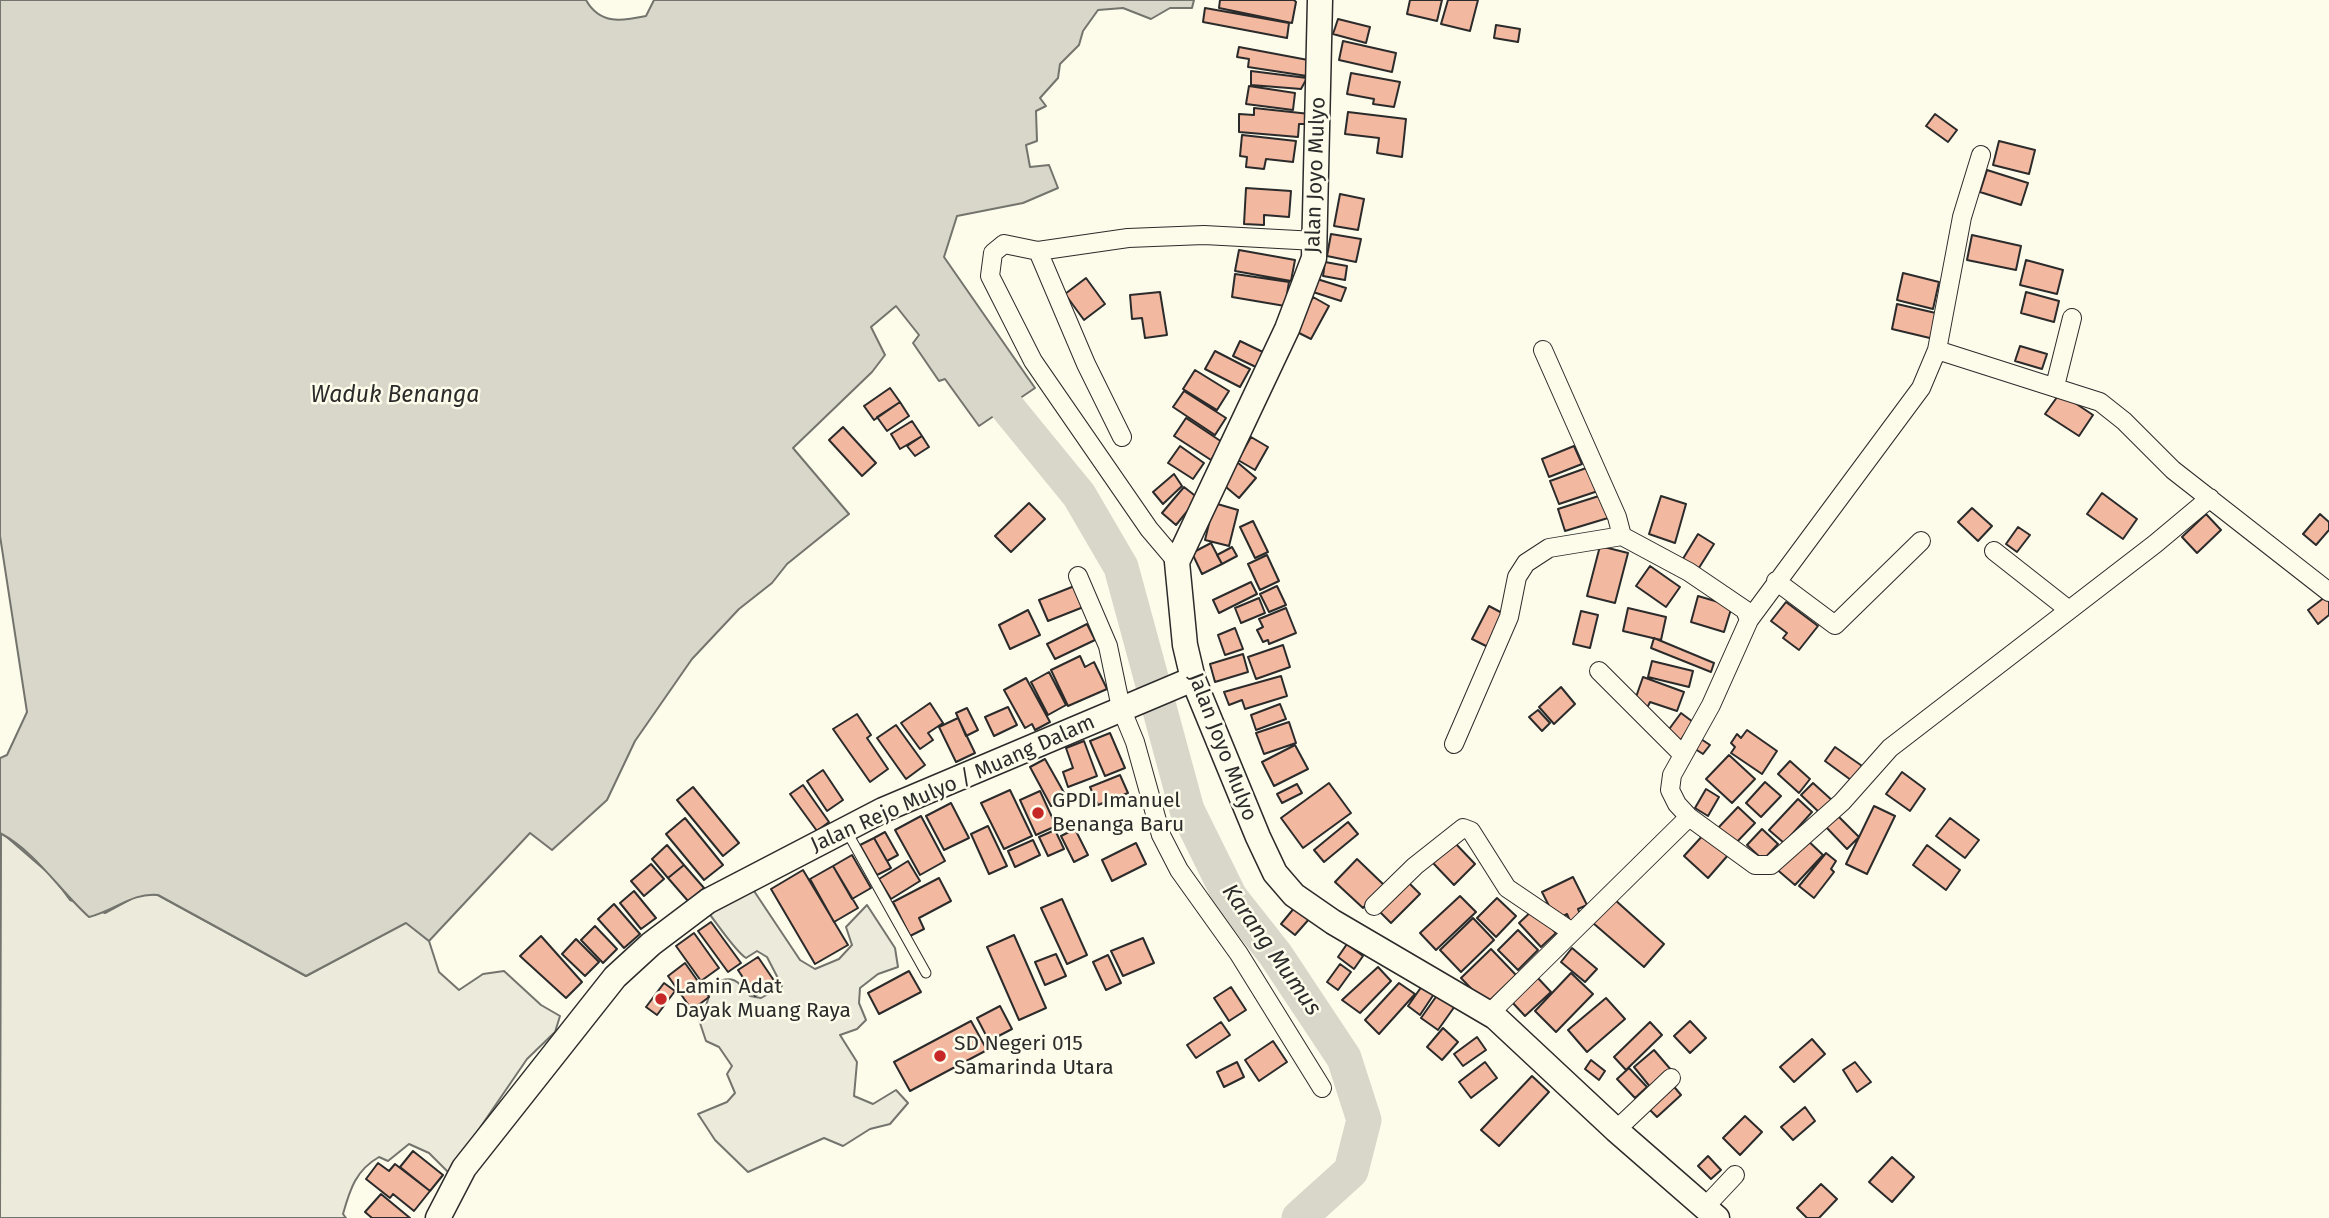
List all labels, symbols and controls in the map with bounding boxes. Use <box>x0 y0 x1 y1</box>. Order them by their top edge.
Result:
street label: Jalan Joyo Mulyo <box>1301 96 1331 254</box>
water label: Waduk Benanga <box>311 382 479 410</box>
street label: Jalan Joyo Mulyo <box>1182 669 1262 825</box>
street label: Jalan Rejo Mulyo / Muang Dalam <box>807 710 1099 858</box>
place label: GPDI Imanuel Benanga Baru <box>1052 788 1184 838</box>
marker: GPDI Imanuel Benanga Baru <box>1030 805 1046 821</box>
water label: Karang Mumus <box>1215 879 1327 1021</box>
place label: Lamin Adat Dayak Muang Raya <box>675 974 851 1024</box>
marker: Lamin Adat Dayak Muang Raya <box>653 991 669 1007</box>
place label: SD Negeri 015 Samarinda Utara <box>954 1031 1114 1081</box>
marker: SD Negeri 015 Samarinda Utara <box>932 1048 948 1064</box>

